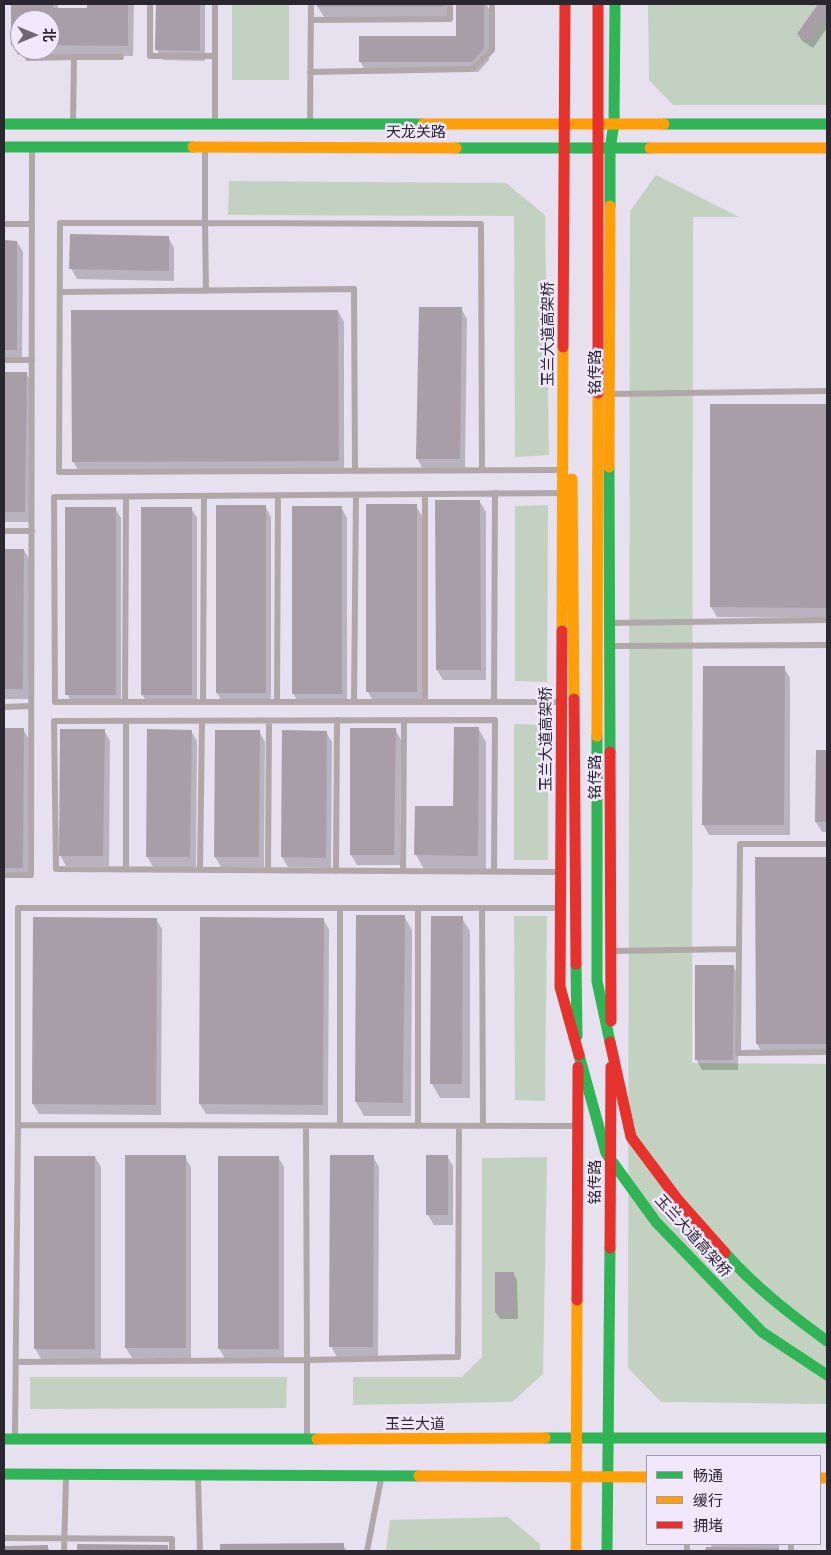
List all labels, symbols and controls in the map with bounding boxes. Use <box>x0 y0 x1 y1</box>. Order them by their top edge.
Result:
north arrow <box>10 10 60 60</box>
text: 北 <box>41 28 57 42</box>
street label: 天龙关路 <box>386 123 446 141</box>
street label: 玉兰大道高架桥 <box>539 282 557 386</box>
street label: 铭传路 <box>586 350 604 394</box>
street label: 玉兰大道高架桥 <box>537 687 555 791</box>
street label: 铭传路 <box>586 755 604 799</box>
street label: 铭传路 <box>586 1160 604 1204</box>
street label: 玉兰大道高架桥 <box>651 1191 735 1281</box>
street label: 玉兰大道 <box>385 1415 445 1433</box>
legend <box>646 1455 821 1545</box>
text: 畅通 <box>693 1467 723 1484</box>
text: 缓行 <box>693 1492 723 1509</box>
text: 拥堵 <box>693 1517 723 1534</box>

